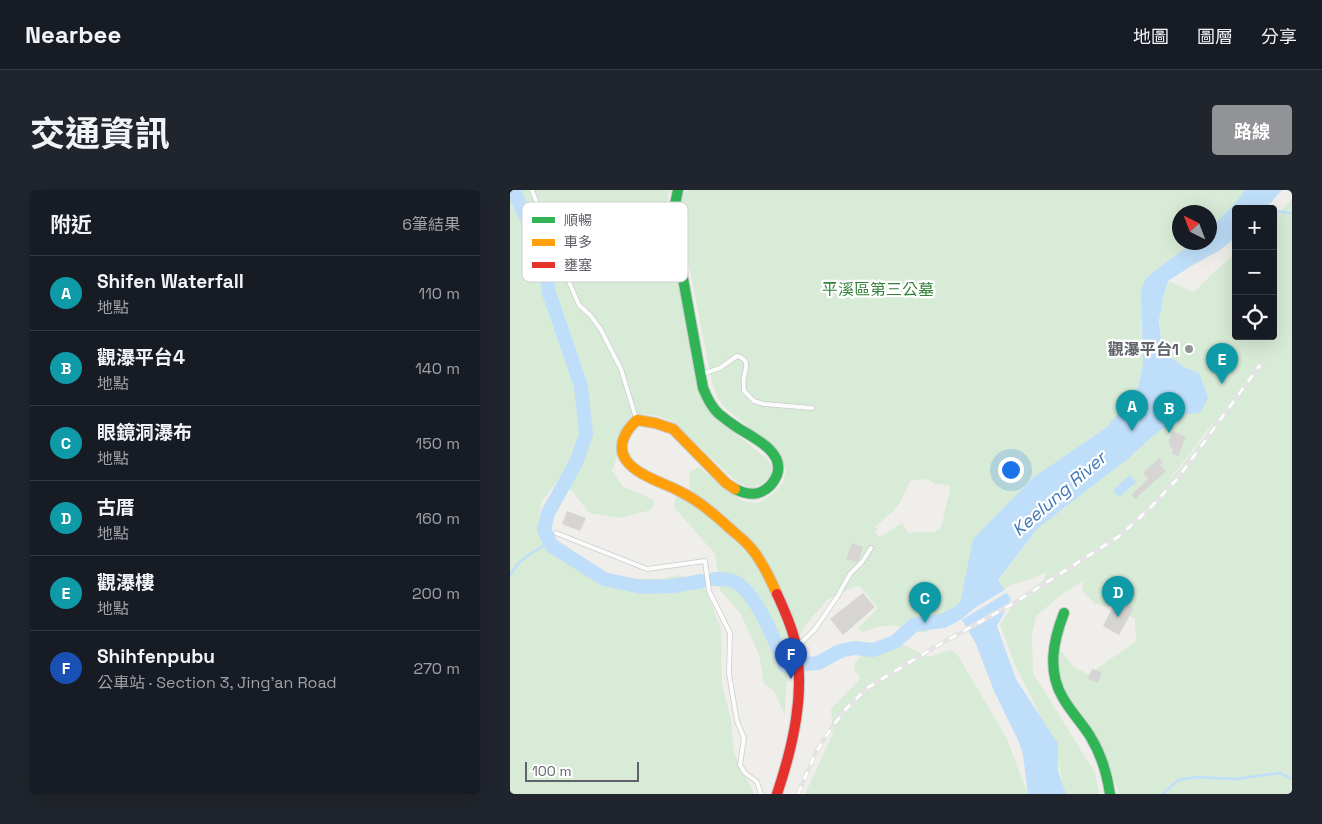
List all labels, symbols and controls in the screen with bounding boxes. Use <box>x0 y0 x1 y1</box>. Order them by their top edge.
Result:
text: Nearbee <box>25 19 121 50</box>
text: 地圖 <box>1133 25 1169 48</box>
text: 圖層 <box>1197 25 1233 48</box>
text: 分享 <box>1261 25 1297 48</box>
button: 路線 <box>1212 105 1292 155</box>
text: 交通資訊 <box>30 112 170 156</box>
legend <box>522 202 688 282</box>
north arrow <box>1172 205 1217 250</box>
map controls <box>1232 205 1277 340</box>
button: + <box>1232 205 1277 250</box>
text: 附近 <box>50 211 92 238</box>
text: 順暢 <box>564 211 592 229</box>
text: 6筆結果 <box>402 214 460 235</box>
text: 車多 <box>564 233 592 251</box>
button: − <box>1232 250 1277 295</box>
text: 壅塞 <box>564 256 592 274</box>
text: Shifen Waterfall <box>97 269 244 294</box>
park label: 平溪區第三公墓 <box>822 279 934 300</box>
text: A <box>61 283 71 304</box>
text: 110 m <box>418 283 460 304</box>
button: locate <box>1232 295 1277 340</box>
text: 地點 <box>97 297 129 318</box>
place label: 觀瀑平台1 <box>1108 339 1179 360</box>
marker: 觀瀑平台1 <box>1183 343 1195 355</box>
pin: E <box>1206 343 1238 384</box>
text: 觀瀑平台4 <box>97 345 185 370</box>
text: B <box>61 358 71 379</box>
text: 140 m <box>415 358 460 379</box>
text: 地點 <box>97 373 129 394</box>
pin: A <box>1116 390 1148 431</box>
pin: B <box>1153 392 1185 433</box>
text: 眼鏡洞瀑布 <box>97 420 192 445</box>
text: C <box>61 433 71 454</box>
text: 150 m <box>416 433 460 454</box>
water label: Keelung River <box>1007 445 1112 541</box>
text: 地點 <box>97 448 129 469</box>
your location <box>998 457 1024 483</box>
text: 古厝 <box>97 495 135 520</box>
text: D <box>61 508 71 529</box>
text: 160 m <box>415 508 460 529</box>
text: 地點 <box>97 523 129 544</box>
text: 觀瀑樓 <box>97 570 154 595</box>
pin: D <box>1102 576 1134 617</box>
pin: C <box>909 582 941 623</box>
text: E <box>62 583 70 604</box>
text: 200 m <box>412 583 460 604</box>
text: 地點 <box>97 598 129 619</box>
pin: F <box>775 638 807 679</box>
text: Shihfenpubu <box>97 644 215 669</box>
text: F <box>62 658 70 679</box>
text: 270 m <box>413 658 460 679</box>
text: 公車站 · Section 3, Jing'an Road <box>97 672 337 693</box>
scale bar <box>525 759 639 782</box>
text: 100 m <box>532 762 571 780</box>

